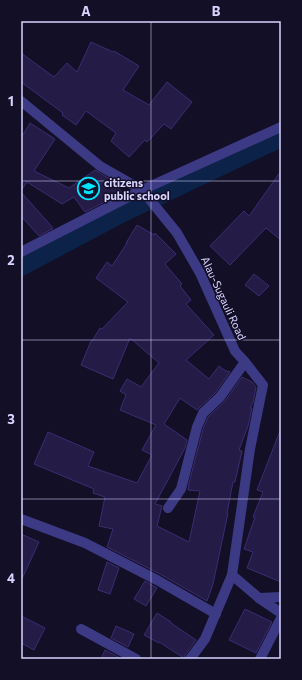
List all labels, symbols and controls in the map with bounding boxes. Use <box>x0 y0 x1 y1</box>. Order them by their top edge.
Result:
text: A <box>81 3 91 19</box>
text: B <box>212 3 221 19</box>
text: 1 <box>8 93 14 109</box>
school or university icon: citizens public school <box>75 175 101 201</box>
place label: citizens public school <box>104 176 170 202</box>
text: 2 <box>7 252 15 268</box>
street label: Alau-Sugauli Road <box>199 254 249 342</box>
text: 3 <box>7 411 15 427</box>
text: 4 <box>7 570 15 586</box>

